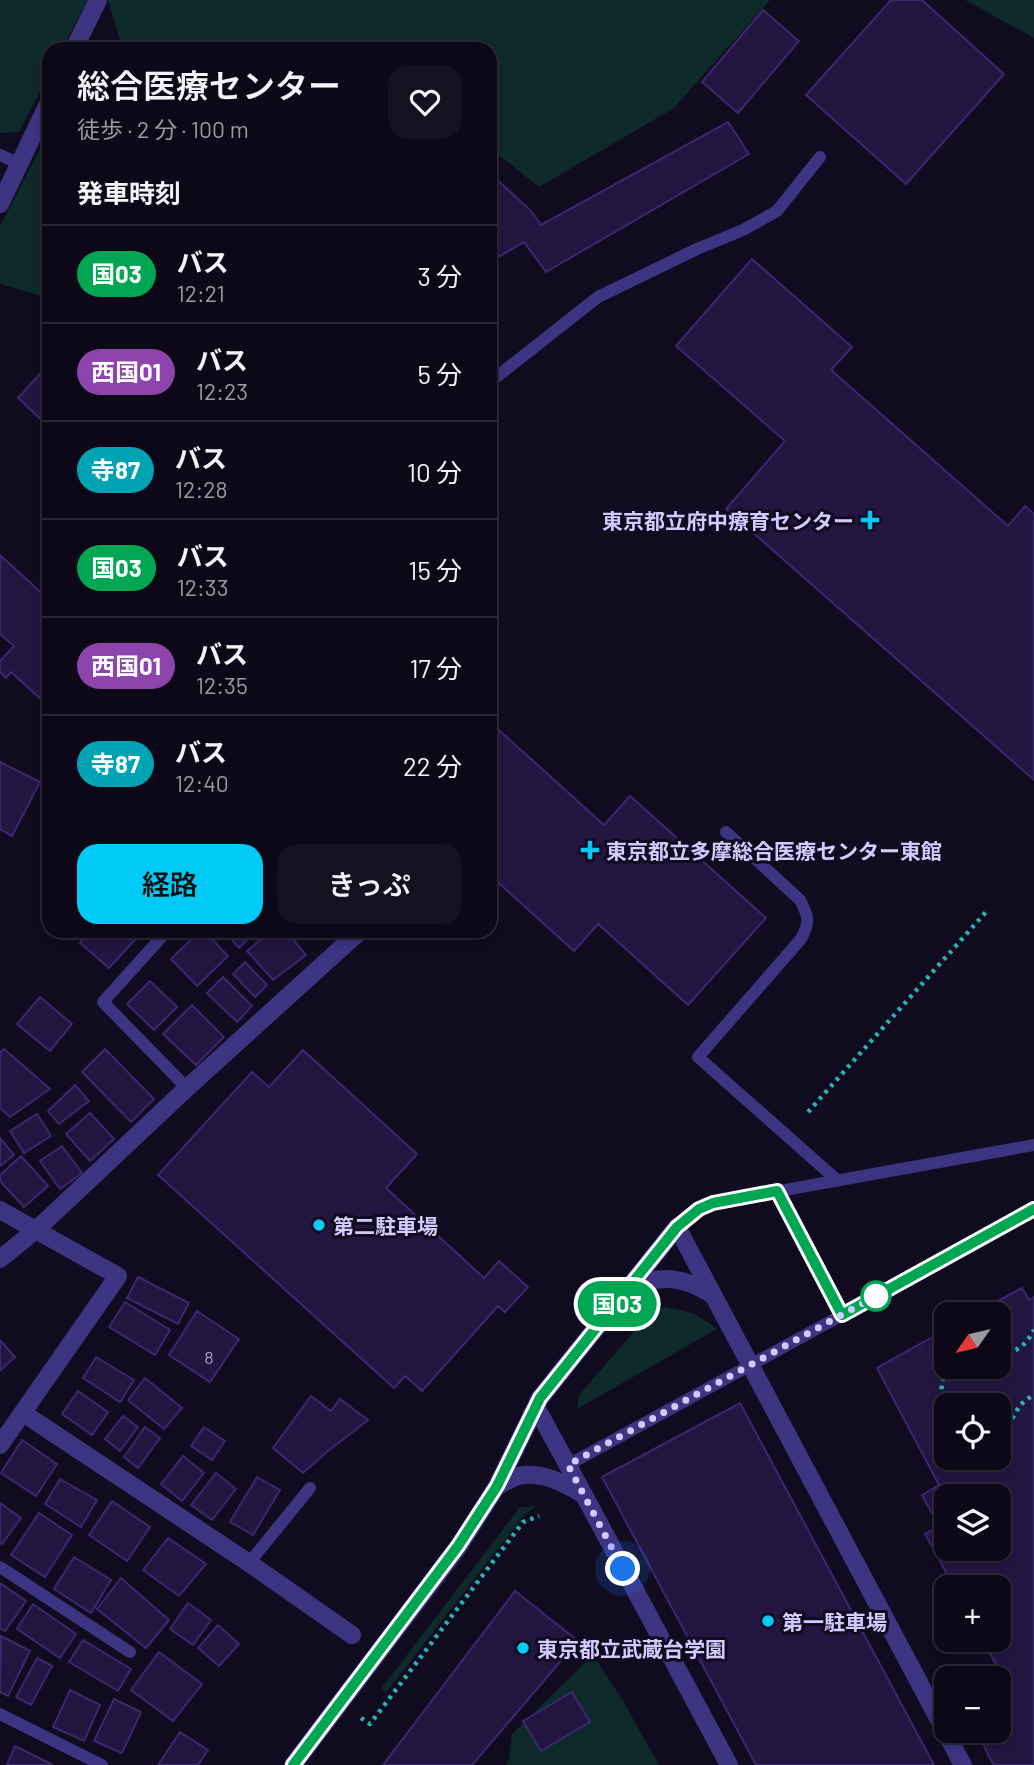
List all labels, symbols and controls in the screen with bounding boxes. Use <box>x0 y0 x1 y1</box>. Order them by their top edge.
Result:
text: 総合医療センター <box>77 65 341 105</box>
button: heart <box>388 65 462 139</box>
text: 徒歩 · 2 分 · 100 m <box>77 115 249 143</box>
text: 発車時刻 <box>77 177 181 208</box>
text: バス <box>177 246 229 277</box>
text: 国03 <box>91 259 142 288</box>
text: 3 分 <box>417 260 462 291</box>
text: 12:21 <box>177 279 225 307</box>
text: バス <box>196 344 248 375</box>
text: 西国01 <box>91 357 161 386</box>
text: 5 分 <box>417 358 462 389</box>
text: 12:23 <box>196 377 248 405</box>
text: バス <box>175 442 227 473</box>
text: 寺87 <box>91 455 140 484</box>
text: 10 分 <box>407 456 462 487</box>
text: 12:28 <box>175 475 228 503</box>
place label: 東京都立府中療育センター <box>602 508 854 533</box>
marker: 東京都立府中療育センター <box>860 510 880 530</box>
text: バス <box>177 540 229 571</box>
text: 国03 <box>91 553 142 582</box>
text: 15 分 <box>408 554 462 585</box>
text: 12:33 <box>177 573 229 601</box>
text: バス <box>196 638 248 669</box>
text: 西国01 <box>91 651 161 680</box>
text: 17 分 <box>409 652 462 683</box>
text: 12:35 <box>196 671 248 699</box>
text: バス <box>175 736 227 767</box>
text: 寺87 <box>91 749 140 778</box>
text: 22 分 <box>403 750 462 781</box>
text: 12:40 <box>175 769 229 797</box>
place label: 東京都立多摩総合医療センター東館 <box>606 838 942 863</box>
marker: 東京都立多摩総合医療センター東館 <box>580 840 600 860</box>
button: 経路 <box>77 844 263 924</box>
button: きっぷ <box>277 844 462 924</box>
place label: 第二駐車場 <box>333 1213 438 1238</box>
marker: 第二駐車場 <box>311 1217 327 1233</box>
line badge: 国03 <box>577 1281 657 1327</box>
unlabelled marker <box>861 1281 891 1311</box>
text: 国03 <box>592 1289 642 1318</box>
north arrow <box>934 1302 1012 1379</box>
map controls <box>934 1302 1011 1743</box>
house number: 8 <box>204 1346 214 1368</box>
button: locate <box>934 1393 1011 1470</box>
button: layers <box>934 1484 1011 1561</box>
your location <box>605 1551 640 1586</box>
button: + <box>934 1575 1011 1652</box>
place label: 第一駐車場 <box>782 1609 887 1634</box>
marker: 第一駐車場 <box>760 1613 776 1629</box>
place label: 東京都立武蔵台学園 <box>537 1636 726 1661</box>
marker: 東京都立武蔵台学園 <box>515 1640 531 1656</box>
button: − <box>934 1666 1011 1743</box>

